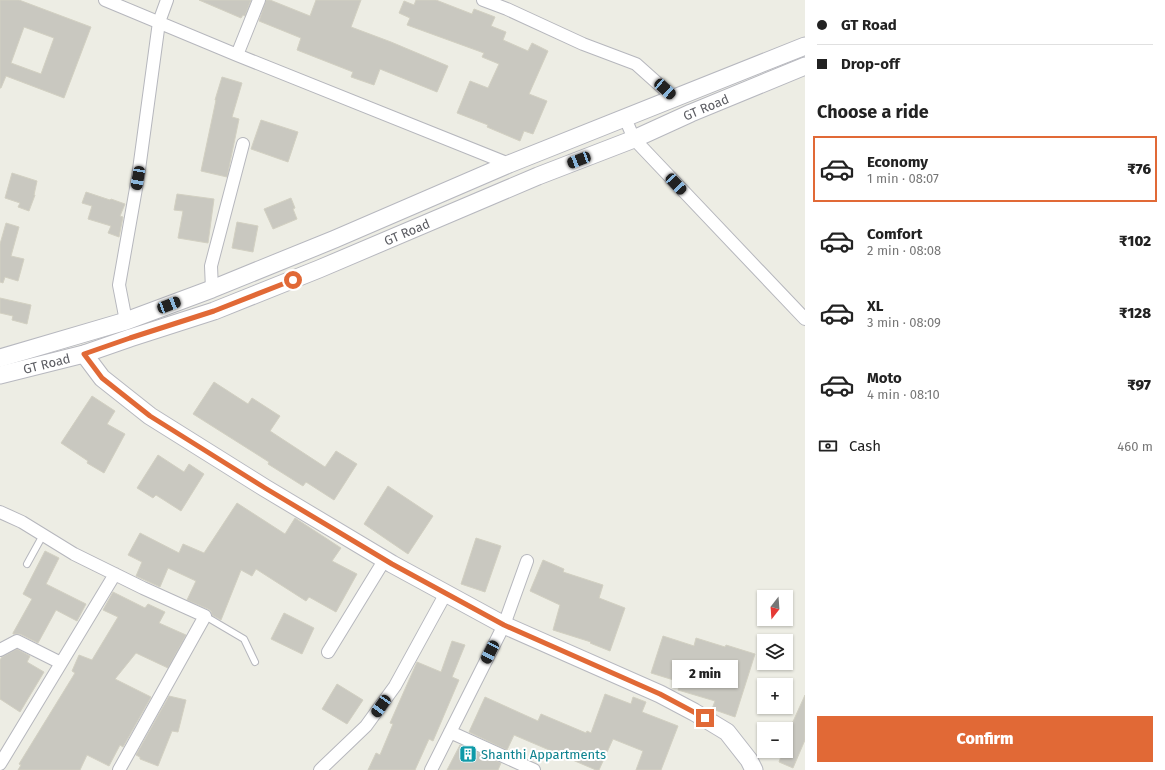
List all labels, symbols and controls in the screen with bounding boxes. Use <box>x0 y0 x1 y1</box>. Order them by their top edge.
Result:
text: GT Road <box>841 16 897 34</box>
text: Drop-off <box>841 55 900 73</box>
car <box>652 77 678 101</box>
street label: GT Road <box>681 91 731 124</box>
text: Choose a ride <box>817 101 929 123</box>
car <box>566 150 592 170</box>
icon: car <box>819 151 855 187</box>
text: Economy <box>867 153 928 171</box>
text: ₹76 <box>1127 160 1151 178</box>
car <box>130 165 146 191</box>
car <box>663 171 689 197</box>
text: 1 min · 08:07 <box>867 171 939 186</box>
street label: GT Road <box>382 216 432 248</box>
icon: car <box>819 223 855 259</box>
text: Comfort <box>867 225 923 243</box>
text: ₹102 <box>1119 232 1151 250</box>
text: 2 min · 08:08 <box>867 243 941 258</box>
route start <box>284 271 302 289</box>
car <box>156 295 182 315</box>
icon: car <box>819 295 855 331</box>
text: XL <box>867 297 883 315</box>
text: ₹128 <box>1119 304 1151 322</box>
text: 3 min · 08:09 <box>867 315 941 330</box>
street label: GT Road <box>22 351 72 377</box>
icon: car <box>819 367 855 403</box>
text: Moto <box>867 369 902 387</box>
text: ₹97 <box>1127 376 1151 394</box>
text: 4 min · 08:10 <box>867 387 940 402</box>
icon: cash <box>817 435 839 457</box>
text: Cash <box>849 437 881 455</box>
text: 460 m <box>1117 439 1153 454</box>
north arrow <box>757 590 793 626</box>
map controls <box>757 590 793 758</box>
button: layers <box>757 634 793 670</box>
car <box>479 639 501 665</box>
callout: 2 min <box>672 660 738 688</box>
text: 2 min <box>689 666 721 681</box>
button: + <box>757 678 793 714</box>
car <box>369 693 393 719</box>
route end <box>696 709 714 727</box>
button: Confirm <box>817 716 1153 762</box>
button: − <box>757 722 793 758</box>
building icon: Shanthi Appartments <box>458 744 478 764</box>
place label: Shanthi Appartments <box>481 747 606 762</box>

